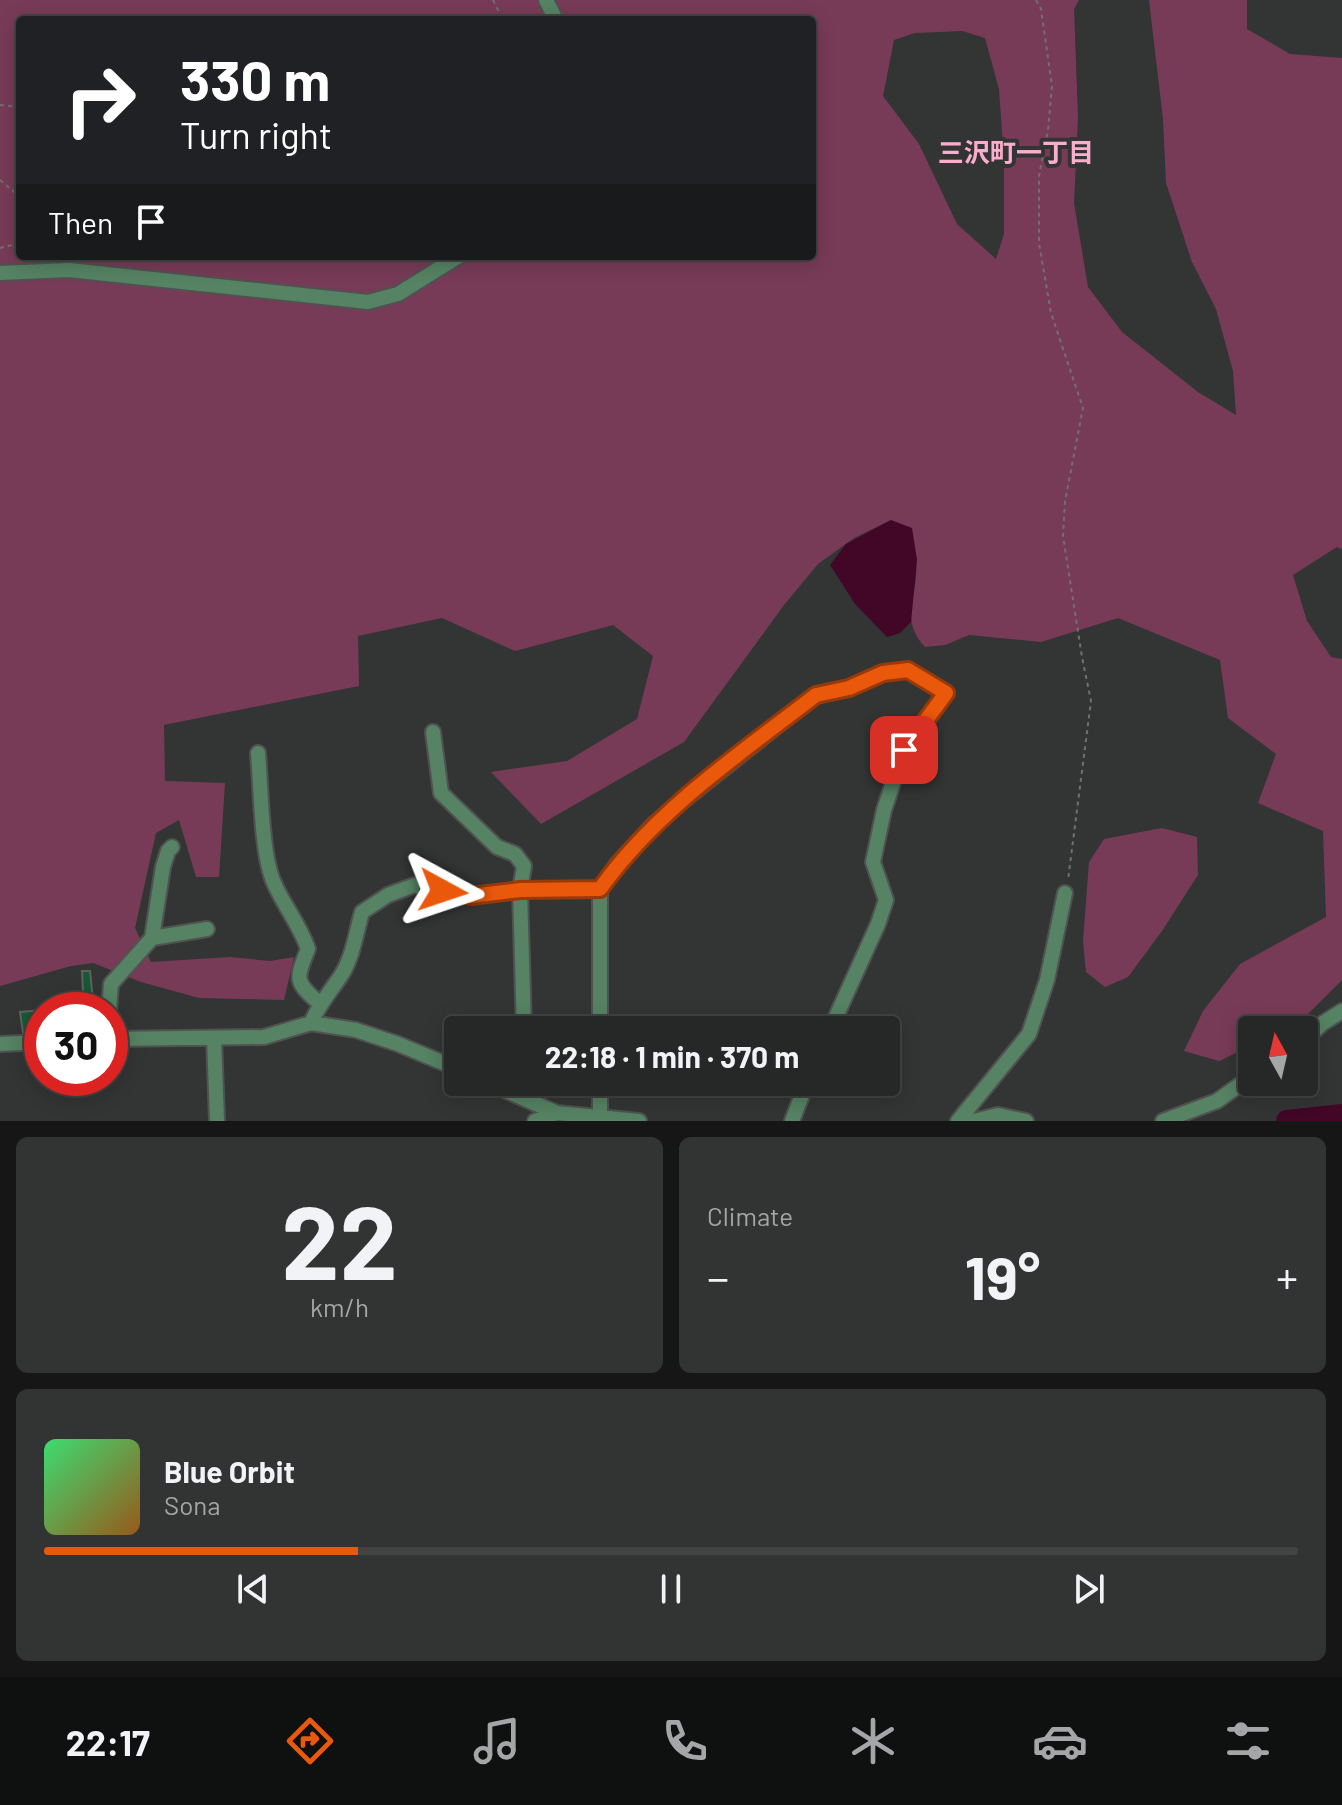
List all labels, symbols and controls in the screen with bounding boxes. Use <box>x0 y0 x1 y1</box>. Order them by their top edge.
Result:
text: 330 m <box>180 45 330 112</box>
icon: right <box>48 48 152 152</box>
text: Turn right <box>180 113 332 156</box>
district label: 三沢町一丁目 <box>938 136 1094 167</box>
icon: arrive <box>129 200 173 244</box>
text: Then <box>48 204 113 240</box>
pin <box>870 716 938 784</box>
icon: arrive <box>882 728 926 772</box>
position arrow <box>401 849 485 933</box>
speed limit sign: 30 <box>24 992 128 1096</box>
north arrow <box>1238 1016 1318 1096</box>
map controls <box>1238 1016 1318 1096</box>
text: 22:18 · 1 min · 370 m <box>545 1038 799 1074</box>
text: 22 <box>281 1176 398 1301</box>
text: Climate <box>707 1200 793 1231</box>
text: 19° <box>965 1240 1040 1312</box>
text: − <box>707 1250 729 1303</box>
text: + <box>1276 1250 1298 1303</box>
text: km/h <box>310 1291 369 1322</box>
text: Blue Orbit <box>164 1453 295 1489</box>
text: Sona <box>164 1489 221 1520</box>
icon: previous <box>231 1567 275 1611</box>
icon: pause <box>649 1567 693 1611</box>
icon: next <box>1067 1567 1111 1611</box>
icon: directions <box>282 1713 338 1769</box>
icon: music <box>469 1713 525 1769</box>
icon: phone <box>657 1713 713 1769</box>
icon: climate <box>845 1713 901 1769</box>
icon: car <box>1032 1713 1088 1769</box>
icon: filters <box>1220 1713 1276 1769</box>
text: 22:17 <box>66 1720 150 1763</box>

